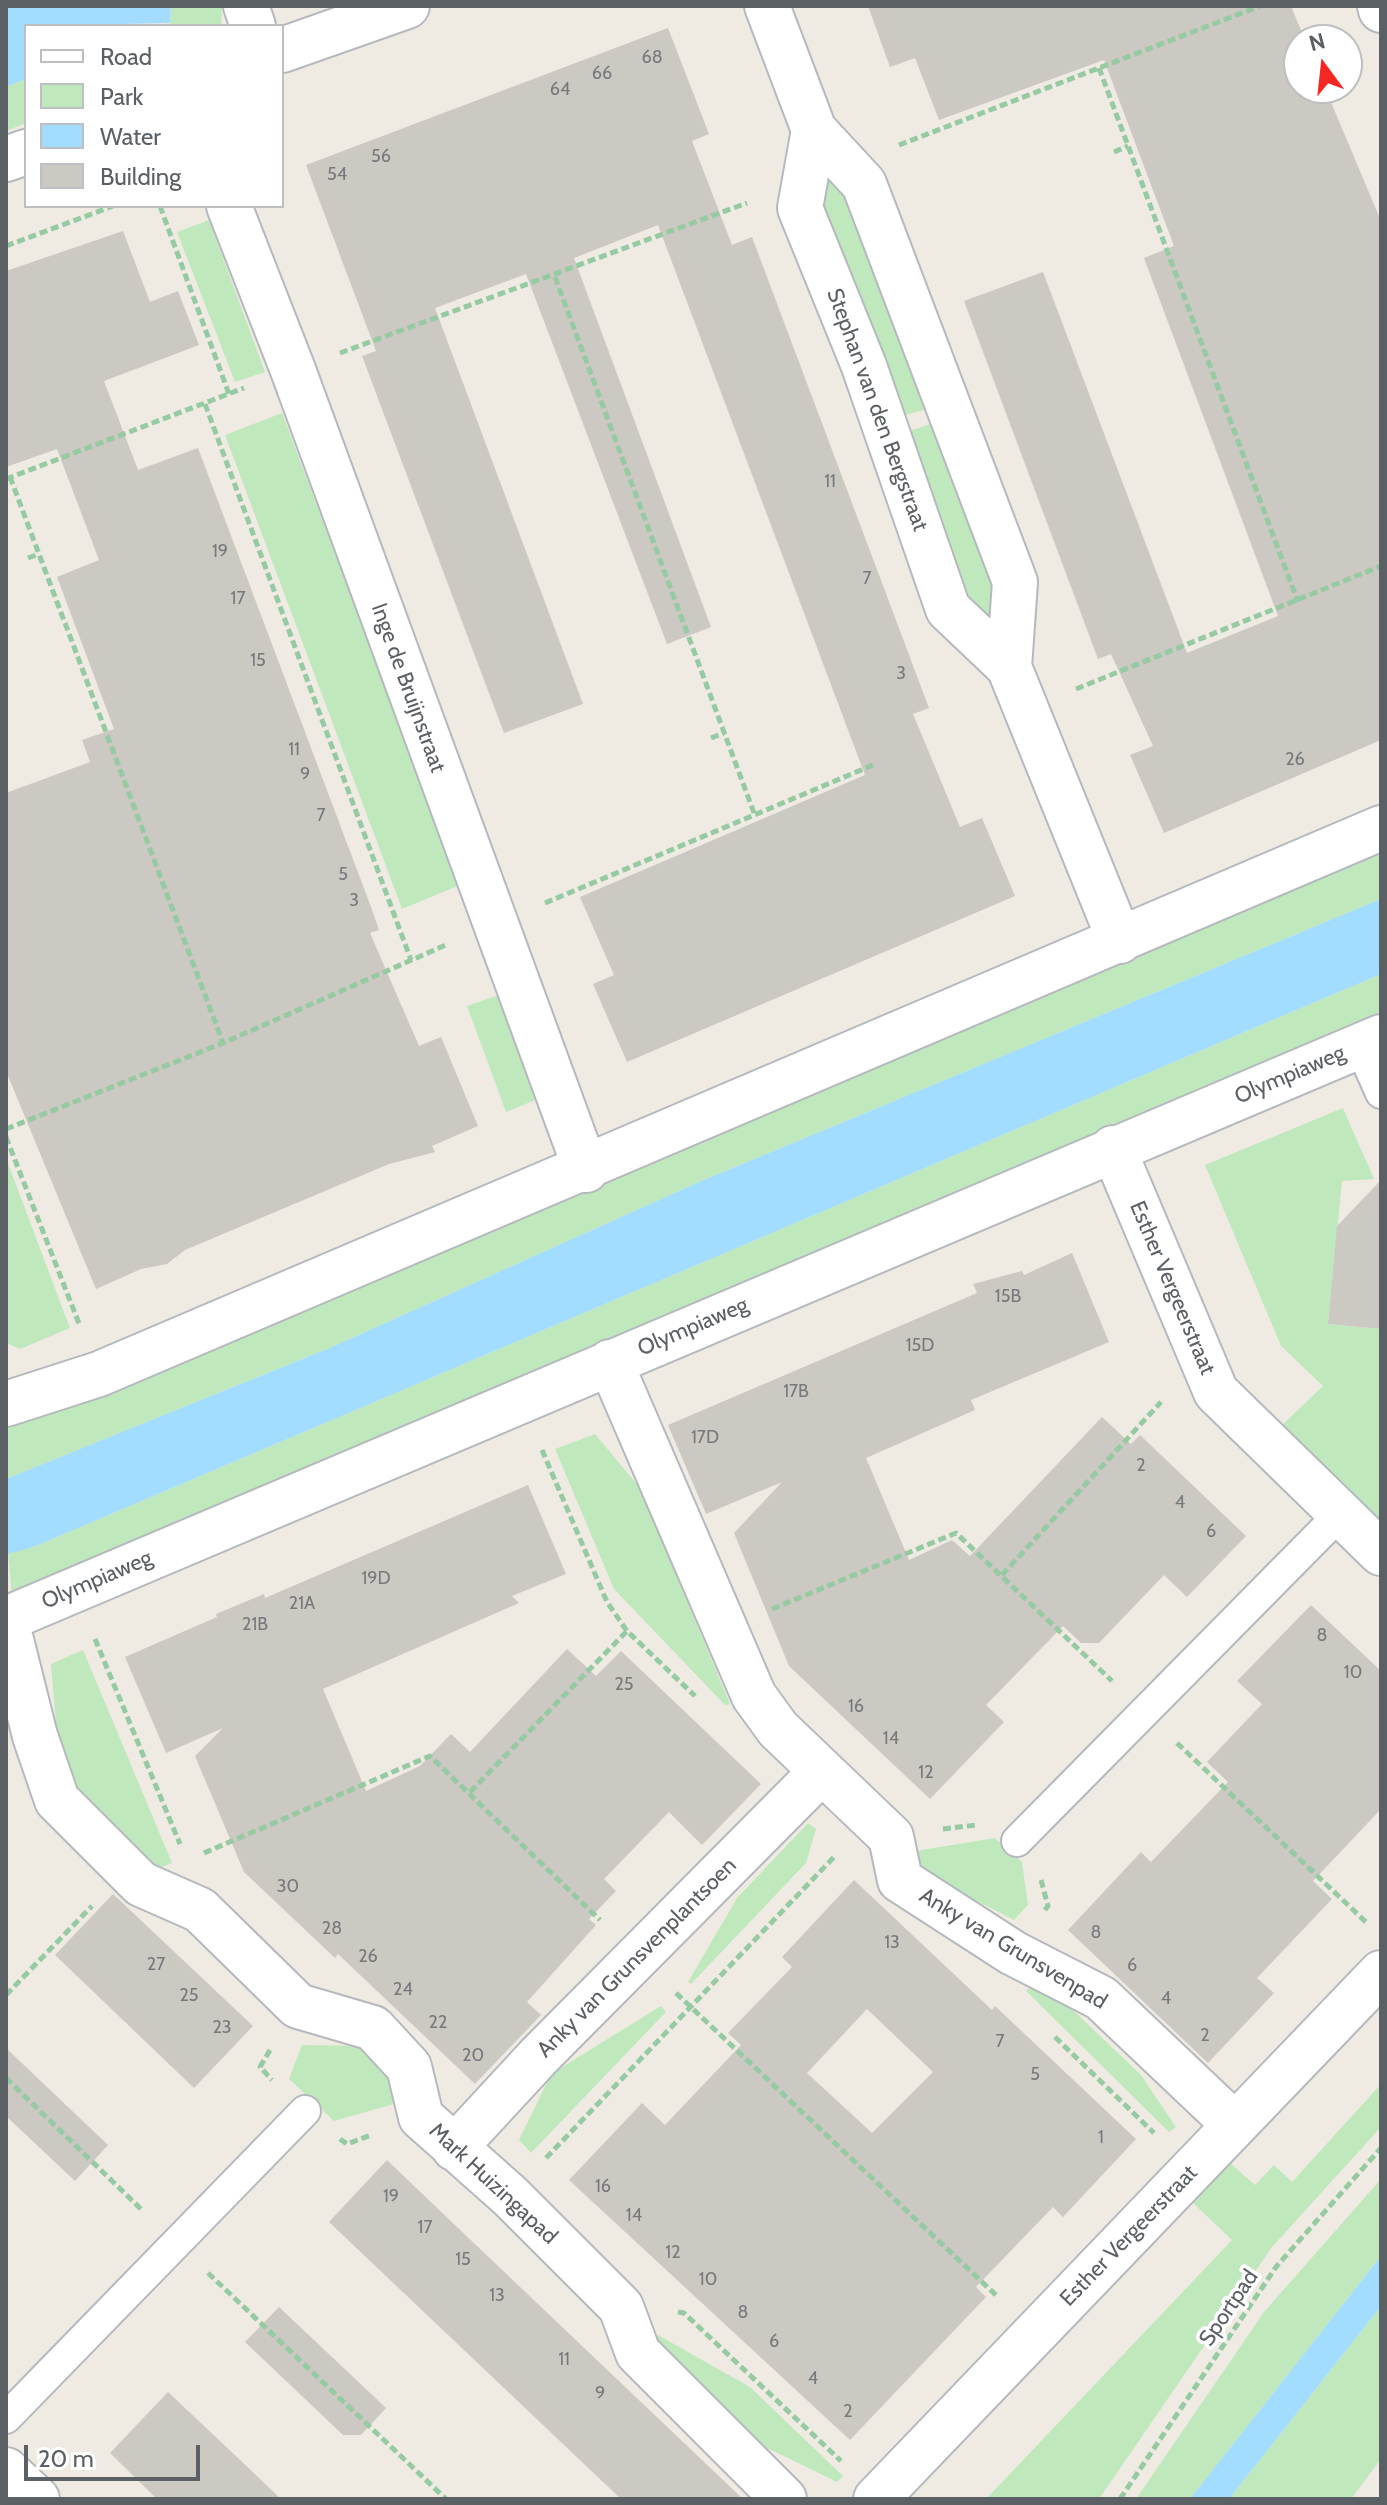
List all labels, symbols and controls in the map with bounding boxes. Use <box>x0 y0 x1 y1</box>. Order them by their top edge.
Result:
legend <box>24 24 284 208</box>
north arrow <box>1283 24 1363 104</box>
text: N <box>1306 27 1328 57</box>
text: Road <box>100 42 152 71</box>
house number: 68 <box>641 47 663 69</box>
house number: 66 <box>592 63 612 85</box>
house number: 64 <box>550 79 570 101</box>
text: Park <box>100 82 143 111</box>
text: Water <box>100 122 161 151</box>
house number: 56 <box>371 146 391 168</box>
text: Building <box>100 162 181 191</box>
house number: 54 <box>327 164 347 186</box>
street label: Stephan van den Bergstraat <box>821 285 933 535</box>
house number: 11 <box>824 471 836 493</box>
house number: 19 <box>212 541 228 563</box>
house number: 7 <box>862 568 872 590</box>
house number: 17 <box>231 588 245 610</box>
street label: Inge de Bruijnstraat <box>365 600 451 776</box>
house number: 15 <box>250 650 266 672</box>
house number: 3 <box>896 663 906 685</box>
house number: 11 <box>288 739 300 761</box>
house number: 26 <box>1285 749 1305 771</box>
house number: 9 <box>300 764 310 786</box>
house number: 7 <box>316 805 326 827</box>
house number: 5 <box>338 864 348 886</box>
house number: 3 <box>349 890 359 912</box>
street label: Olympiaweg <box>1231 1040 1349 1110</box>
street label: Esther Vergeerstraat <box>1124 1197 1220 1379</box>
house number: 15B <box>995 1286 1021 1308</box>
street label: Olympiaweg <box>634 1292 752 1362</box>
house number: 15D <box>906 1335 934 1357</box>
house number: 17B <box>783 1381 809 1403</box>
house number: 17D <box>691 1427 719 1449</box>
house number: 2 <box>1136 1455 1146 1477</box>
house number: 4 <box>1175 1492 1185 1514</box>
house number: 6 <box>1206 1521 1216 1543</box>
street label: Olympiaweg <box>38 1545 156 1615</box>
house number: 19D <box>361 1568 391 1590</box>
house number: 21A <box>289 1593 315 1615</box>
house number: 21B <box>242 1614 268 1636</box>
house number: 8 <box>1317 1625 1327 1647</box>
house number: 10 <box>1344 1662 1362 1684</box>
house number: 25 <box>614 1674 634 1696</box>
house number: 16 <box>848 1696 864 1718</box>
house number: 14 <box>883 1728 899 1750</box>
house number: 12 <box>918 1762 934 1784</box>
street label: Anky van Grunsvenplantsoen <box>532 1853 742 2063</box>
house number: 30 <box>277 1876 299 1898</box>
street label: Anky van Grunsvenpad <box>914 1883 1112 2015</box>
house number: 28 <box>322 1918 342 1940</box>
house number: 8 <box>1091 1922 1101 1944</box>
house number: 13 <box>884 1932 900 1954</box>
house number: 26 <box>358 1946 378 1968</box>
house number: 27 <box>147 1954 165 1976</box>
house number: 6 <box>1127 1955 1137 1977</box>
house number: 24 <box>393 1979 413 2001</box>
house number: 25 <box>179 1985 199 2007</box>
house number: 4 <box>1161 1988 1171 2010</box>
house number: 22 <box>429 2012 447 2034</box>
house number: 23 <box>212 2017 232 2039</box>
house number: 2 <box>1200 2025 1210 2047</box>
house number: 7 <box>995 2031 1005 2053</box>
house number: 20 <box>462 2045 484 2067</box>
house number: 5 <box>1030 2064 1040 2086</box>
street label: Mark Huizingapad <box>424 2118 562 2250</box>
house number: 1 <box>1098 2127 1104 2149</box>
street label: Esther Vergeerstraat <box>1055 2160 1203 2312</box>
house number: 16 <box>595 2176 611 2198</box>
house number: 19 <box>383 2186 399 2208</box>
house number: 14 <box>626 2205 642 2227</box>
house number: 17 <box>418 2217 432 2239</box>
house number: 12 <box>665 2242 681 2264</box>
house number: 15 <box>455 2249 471 2271</box>
street label: Sportpad <box>1194 2265 1264 2351</box>
house number: 10 <box>699 2269 717 2291</box>
house number: 13 <box>489 2285 505 2307</box>
house number: 8 <box>738 2302 748 2324</box>
house number: 6 <box>769 2331 779 2353</box>
house number: 11 <box>558 2349 570 2371</box>
house number: 4 <box>808 2368 818 2390</box>
house number: 9 <box>595 2383 605 2405</box>
house number: 2 <box>843 2401 853 2423</box>
scale bar <box>28 2429 204 2479</box>
text: 20 m <box>38 2444 94 2473</box>

